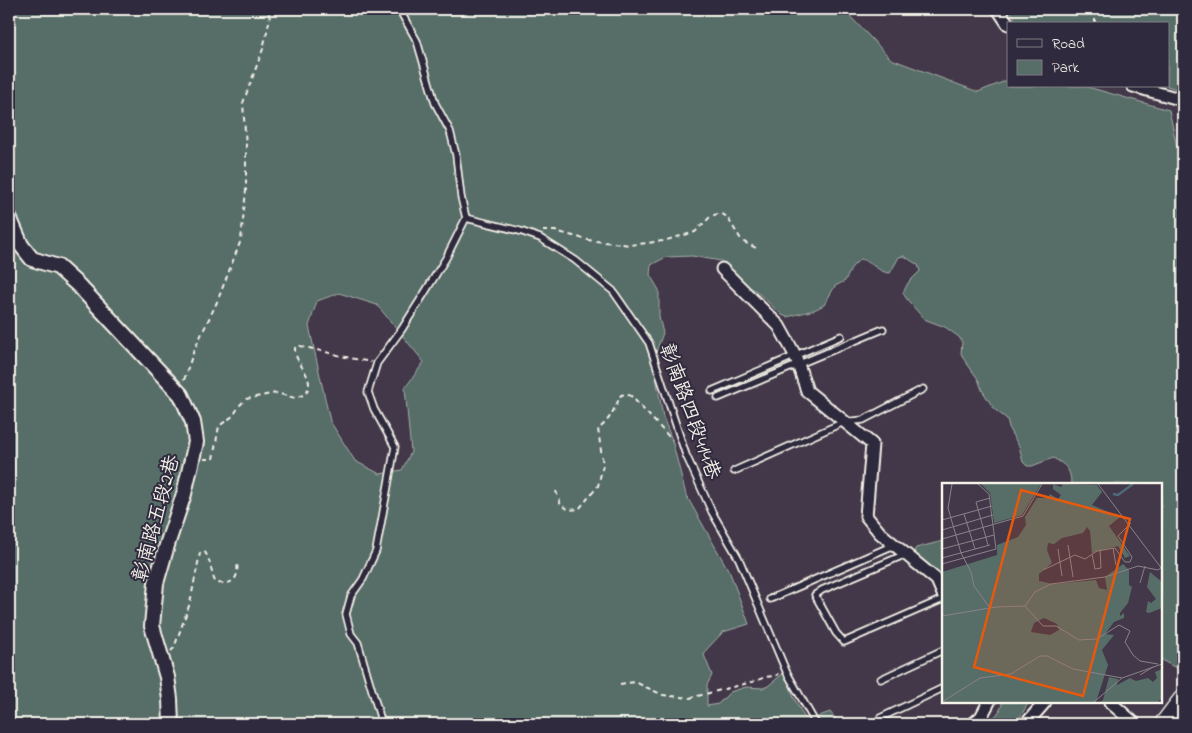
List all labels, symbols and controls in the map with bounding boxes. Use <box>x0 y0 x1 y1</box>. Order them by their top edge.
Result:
legend <box>1007 22 1170 88</box>
text: Road <box>1052 33 1085 55</box>
text: Park <box>1052 57 1080 79</box>
street label: 彰南路四段414巷 <box>651 340 727 485</box>
street label: 彰南路五段2巷 <box>127 451 188 585</box>
inset map <box>942 483 1162 703</box>

